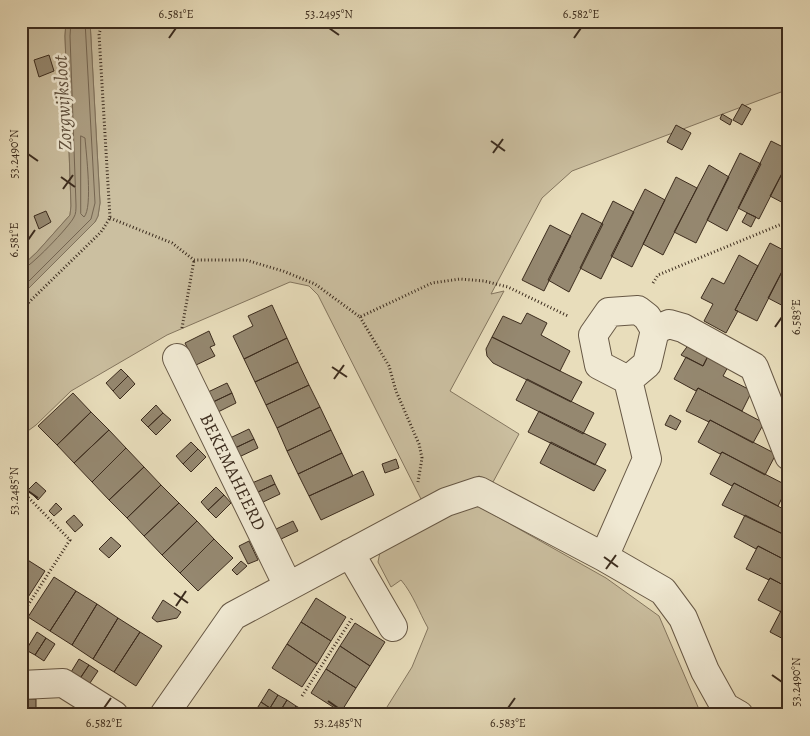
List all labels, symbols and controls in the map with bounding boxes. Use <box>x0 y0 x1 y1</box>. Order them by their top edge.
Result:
text: 6.581°E <box>158 6 194 22</box>
text: 53.2495°N <box>305 6 353 22</box>
text: 6.582°E <box>563 6 599 22</box>
water label: Zorgwijksloot <box>47 53 78 151</box>
text: 53.2490°N <box>6 129 22 179</box>
text: 6.581°E <box>6 222 22 258</box>
text: 6.583°E <box>788 299 804 335</box>
street label: BEKEMAHEERD <box>194 409 272 535</box>
text: 53.2485°N <box>6 467 22 515</box>
text: 53.2490°N <box>788 657 804 707</box>
text: 6.582°E <box>86 715 122 731</box>
text: 53.2485°N <box>314 715 362 731</box>
text: 6.583°E <box>490 715 526 731</box>

